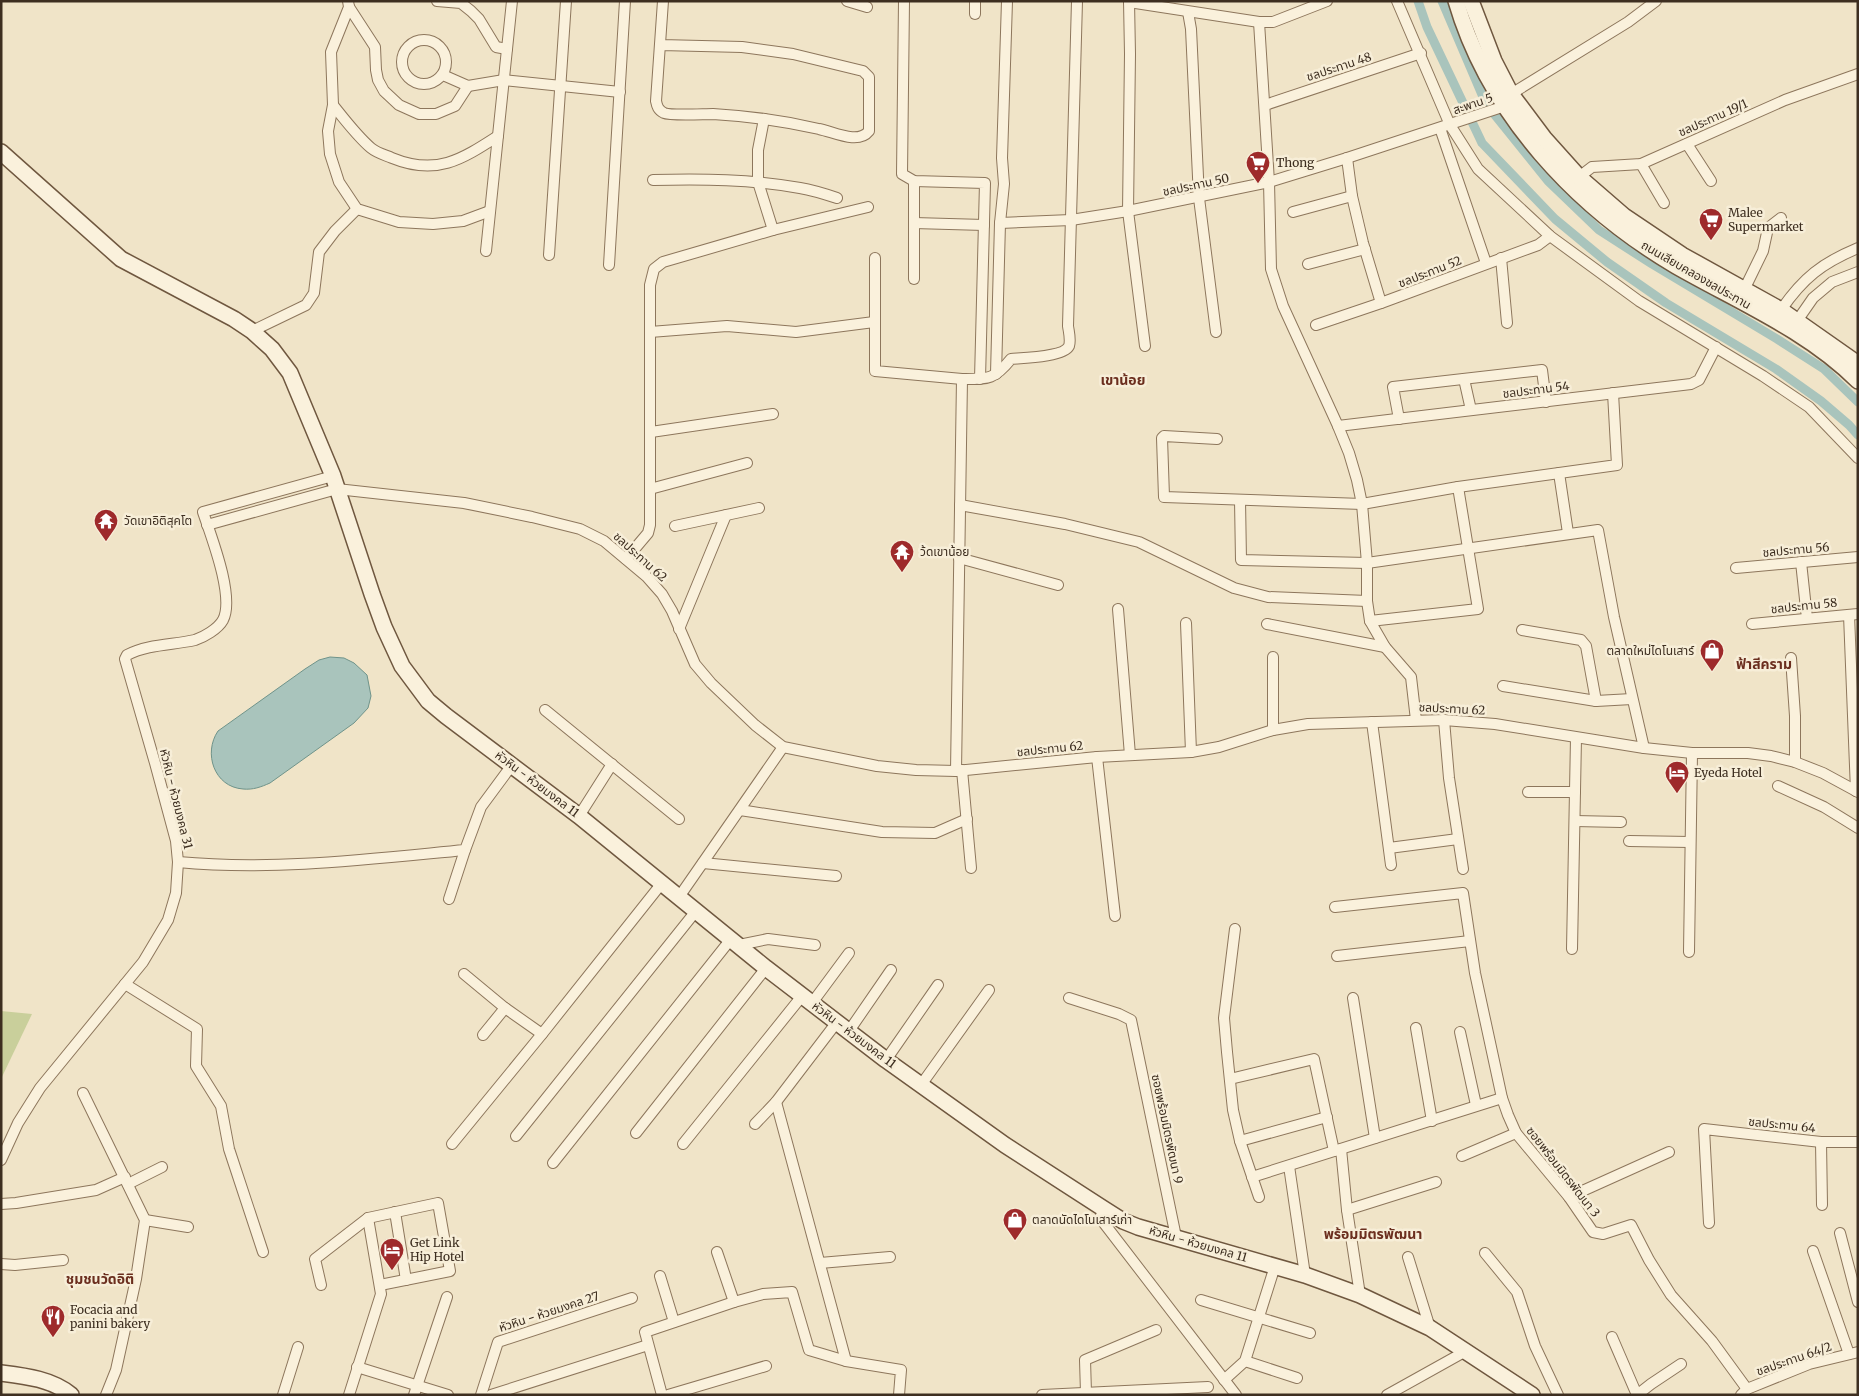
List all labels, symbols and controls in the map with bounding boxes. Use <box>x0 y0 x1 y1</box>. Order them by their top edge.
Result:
street label: ชลประทาน 48 <box>1304 49 1373 84</box>
street label: สะพาน 5 <box>1451 90 1495 117</box>
street label: ชลประทาน 19/1 <box>1676 95 1750 139</box>
supermarket icon: Thong <box>1245 150 1271 184</box>
place label: Thong <box>1276 155 1315 170</box>
street label: ชลประทาน 50 <box>1161 170 1231 199</box>
place label: Malee Supermarket <box>1728 205 1804 234</box>
supermarket icon: Malee Supermarket <box>1698 207 1724 241</box>
street label: ถนนเลียบคลองชลประทาน <box>1639 237 1754 312</box>
street label: ชลประทาน 52 <box>1396 253 1464 290</box>
district label: เขาน้อย <box>1101 371 1145 389</box>
street label: ชลประทาน 54 <box>1502 378 1571 401</box>
temple icon: วัดเขาอิติสุคโต <box>93 508 119 542</box>
place label: วัดเขาอิติสุคโต <box>124 513 192 528</box>
street label: ชลประทาน 62 <box>610 529 670 585</box>
temple icon: ว้ดเขาน้อย <box>889 539 915 573</box>
street label: ชลประทาน 56 <box>1762 539 1830 560</box>
place label: ว้ดเขาน้อย <box>920 544 970 559</box>
street label: ชลประทาน 58 <box>1770 595 1838 616</box>
shop icon: ตลาดใหม่ไดโนเสาร์ <box>1699 638 1725 672</box>
place label: ตลาดใหม่ไดโนเสาร์ <box>1606 643 1695 658</box>
district label: ฟ้าสีคราม <box>1736 655 1792 673</box>
street label: ชลประทาน 62 <box>1418 699 1486 718</box>
street label: ชลประทาน 62 <box>1016 738 1084 759</box>
street label: หัวหิน - ห้วยมงคล 31 <box>157 747 196 851</box>
street label: หัวหิน - ห้วยมงคล 11 <box>492 747 583 820</box>
hotel icon: Eyeda Hotel <box>1664 760 1690 794</box>
place label: Eyeda Hotel <box>1694 765 1762 780</box>
street label: หัวหิน - ห้วยมงคล 11 <box>809 998 900 1071</box>
street label: ซอยพร้อมมิตรพัฒนา 9 <box>1149 1073 1186 1185</box>
street label: ชลประทาน 64 <box>1748 1114 1817 1136</box>
street label: ซอยพร้อมมิตรพัฒนา 3 <box>1523 1123 1604 1220</box>
shop icon: ตลาดนัดไดโนเสาร์เก่า <box>1002 1207 1028 1241</box>
place label: ตลาดนัดไดโนเสาร์เก่า <box>1032 1212 1132 1227</box>
street label: หัวหิน - ห้วยมงคล 11 <box>1147 1222 1249 1265</box>
district label: พร้อมมิตรพัฒนา <box>1324 1225 1422 1243</box>
place label: Get Link Hip Hotel <box>410 1235 465 1264</box>
hotel icon: Get Link Hip Hotel <box>379 1237 405 1271</box>
district label: ชุมชนวัดอิติ <box>66 1270 134 1288</box>
street label: หัวหิน - ห้วยมงคล 27 <box>497 1288 601 1335</box>
place label: Focacia and panini bakery <box>70 1302 150 1331</box>
restaurant icon: Focacia and panini bakery <box>40 1304 66 1338</box>
street label: ชลประทาน 64/2 <box>1754 1339 1834 1378</box>

